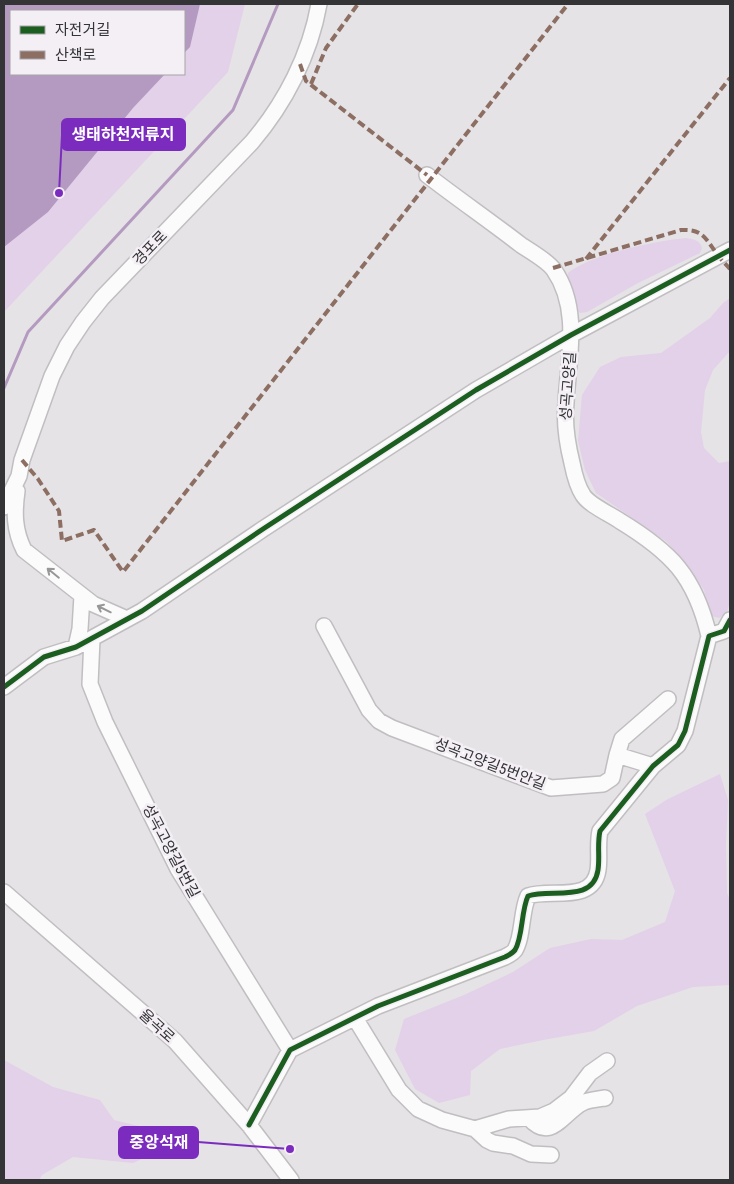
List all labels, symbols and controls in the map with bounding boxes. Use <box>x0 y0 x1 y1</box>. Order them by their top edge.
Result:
legend <box>10 10 185 75</box>
text: 자전거길 <box>55 21 110 39</box>
text: 산책로 <box>55 46 96 64</box>
callout: 생태하천저류지 <box>62 119 185 150</box>
text: 생태하천저류지 <box>71 125 175 144</box>
street label: 경포로 <box>129 227 171 269</box>
street label: 성곡고양길 <box>557 351 579 421</box>
one-way arrow <box>46 567 59 578</box>
one-way arrow <box>96 604 111 614</box>
street label: 성곡고양길5번안길 <box>432 734 548 794</box>
street label: 성곡고양길5번길 <box>139 801 203 901</box>
street label: 율곡로 <box>136 1005 178 1047</box>
callout: 중앙석재 <box>119 1127 198 1158</box>
text: 중앙석재 <box>130 1133 188 1152</box>

